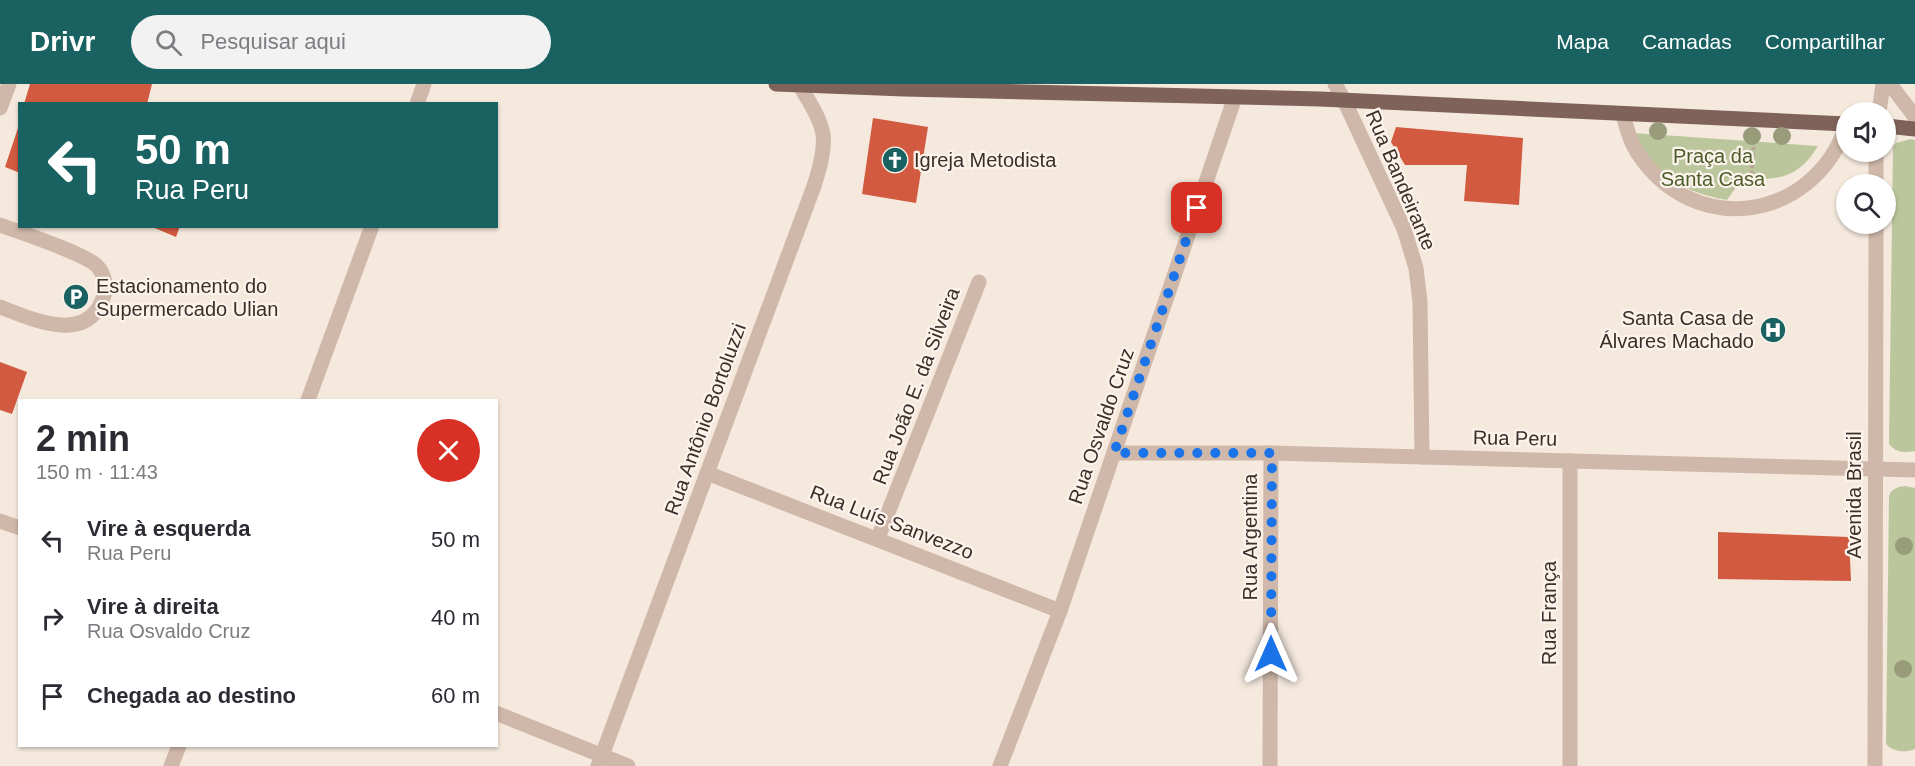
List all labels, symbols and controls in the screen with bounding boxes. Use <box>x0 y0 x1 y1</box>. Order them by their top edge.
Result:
search box <box>131 15 551 69</box>
text: Drivr <box>30 26 95 57</box>
icon: search <box>152 26 185 59</box>
text: Pesquisar aqui <box>200 29 346 54</box>
text: Mapa <box>1556 30 1609 53</box>
text: Camadas <box>1642 30 1732 53</box>
text: Compartilhar <box>1765 30 1885 53</box>
map controls <box>1836 102 1896 234</box>
button: sound <box>1836 102 1896 162</box>
street label: Rua Bandeirante <box>1362 107 1440 253</box>
icon: left <box>36 126 114 204</box>
text: 50 m <box>135 126 231 173</box>
church icon: Igreja Metodista <box>880 145 910 175</box>
park label: Praça da Santa Casa <box>1661 145 1766 190</box>
place label: Igreja Metodista <box>914 149 1057 171</box>
button: search <box>1836 174 1896 234</box>
text: Rua Peru <box>135 175 249 205</box>
pin <box>1171 182 1222 233</box>
icon: arrive <box>1180 191 1213 224</box>
place label: Estacionamento do Supermercado Ulian <box>96 275 278 320</box>
parking icon: Estacionamento do Supermercado Ulian <box>61 282 91 312</box>
street label: Rua João E. da Silveira <box>868 284 964 488</box>
place label: Santa Casa de Álvares Machado <box>1599 307 1754 352</box>
hospital icon: Santa Casa de Álvares Machado <box>1758 315 1788 345</box>
street label: Rua Antônio Bortoluzzi <box>660 320 750 518</box>
street label: Rua Osvaldo Cruz <box>1064 345 1138 507</box>
text: 2 min <box>36 418 130 459</box>
button: close <box>417 419 480 482</box>
street label: Rua Peru <box>1473 426 1557 450</box>
street label: Avenida Brasil <box>1843 431 1865 559</box>
text: 150 m · 11:43 <box>36 461 158 483</box>
street label: Rua Argentina <box>1239 473 1261 600</box>
street label: Rua Luís Sanvezzo <box>807 481 977 563</box>
text: Vire à esquerda <box>87 516 250 541</box>
icon: left <box>36 524 69 557</box>
text: 50 m <box>431 527 480 552</box>
text: Rua Peru <box>87 542 172 564</box>
street label: Rua França <box>1538 560 1560 665</box>
text: Vire à direita <box>87 594 219 619</box>
icon: right <box>36 602 69 635</box>
text: 40 m <box>431 605 480 630</box>
text: Rua Osvaldo Cruz <box>87 620 250 642</box>
position arrow <box>1239 622 1303 686</box>
icon: arrive <box>36 680 69 713</box>
text: Chegada ao destino <box>87 683 296 708</box>
text: 60 m <box>431 683 480 708</box>

